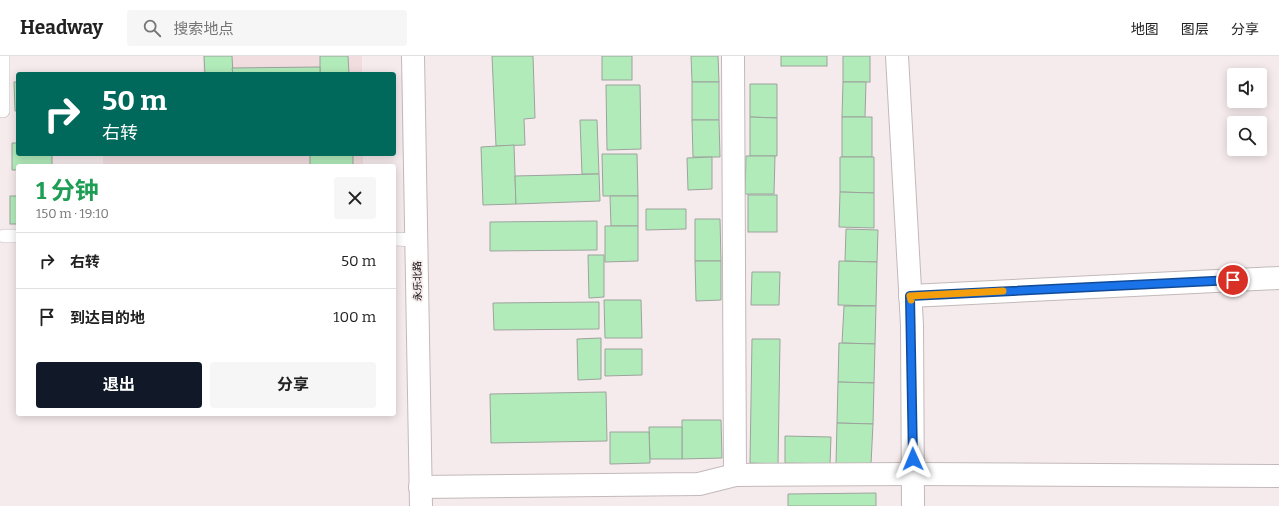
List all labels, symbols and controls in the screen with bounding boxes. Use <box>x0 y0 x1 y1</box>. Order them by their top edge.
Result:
search box <box>127 10 407 46</box>
text: Headway <box>20 16 103 39</box>
icon: search <box>141 17 163 39</box>
text: 搜索地点 <box>173 20 233 38</box>
text: 地图 <box>1131 21 1159 38</box>
text: 图层 <box>1181 21 1209 38</box>
text: 分享 <box>1231 21 1259 38</box>
map controls <box>1227 68 1267 156</box>
button: sound <box>1227 68 1267 108</box>
text: 50 m <box>102 84 167 117</box>
icon: right <box>36 88 88 140</box>
button: search <box>1227 116 1267 156</box>
text: 右转 <box>102 122 138 144</box>
text: 1 分钟 <box>36 177 99 205</box>
button: close <box>334 177 376 219</box>
text: 150 m · 19:10 <box>36 206 109 221</box>
icon: right <box>36 250 58 272</box>
text: 50 m <box>341 252 376 270</box>
text: 右转 <box>70 253 100 271</box>
street label: 永乐北路 <box>412 261 424 301</box>
pin <box>1216 263 1250 297</box>
icon: arrive <box>1222 269 1244 291</box>
icon: arrive <box>36 306 58 328</box>
text: 100 m <box>333 308 376 326</box>
text: 到达目的地 <box>70 309 145 327</box>
button: 退出 <box>36 362 202 408</box>
button: 分享 <box>210 362 376 408</box>
position arrow <box>892 438 934 480</box>

